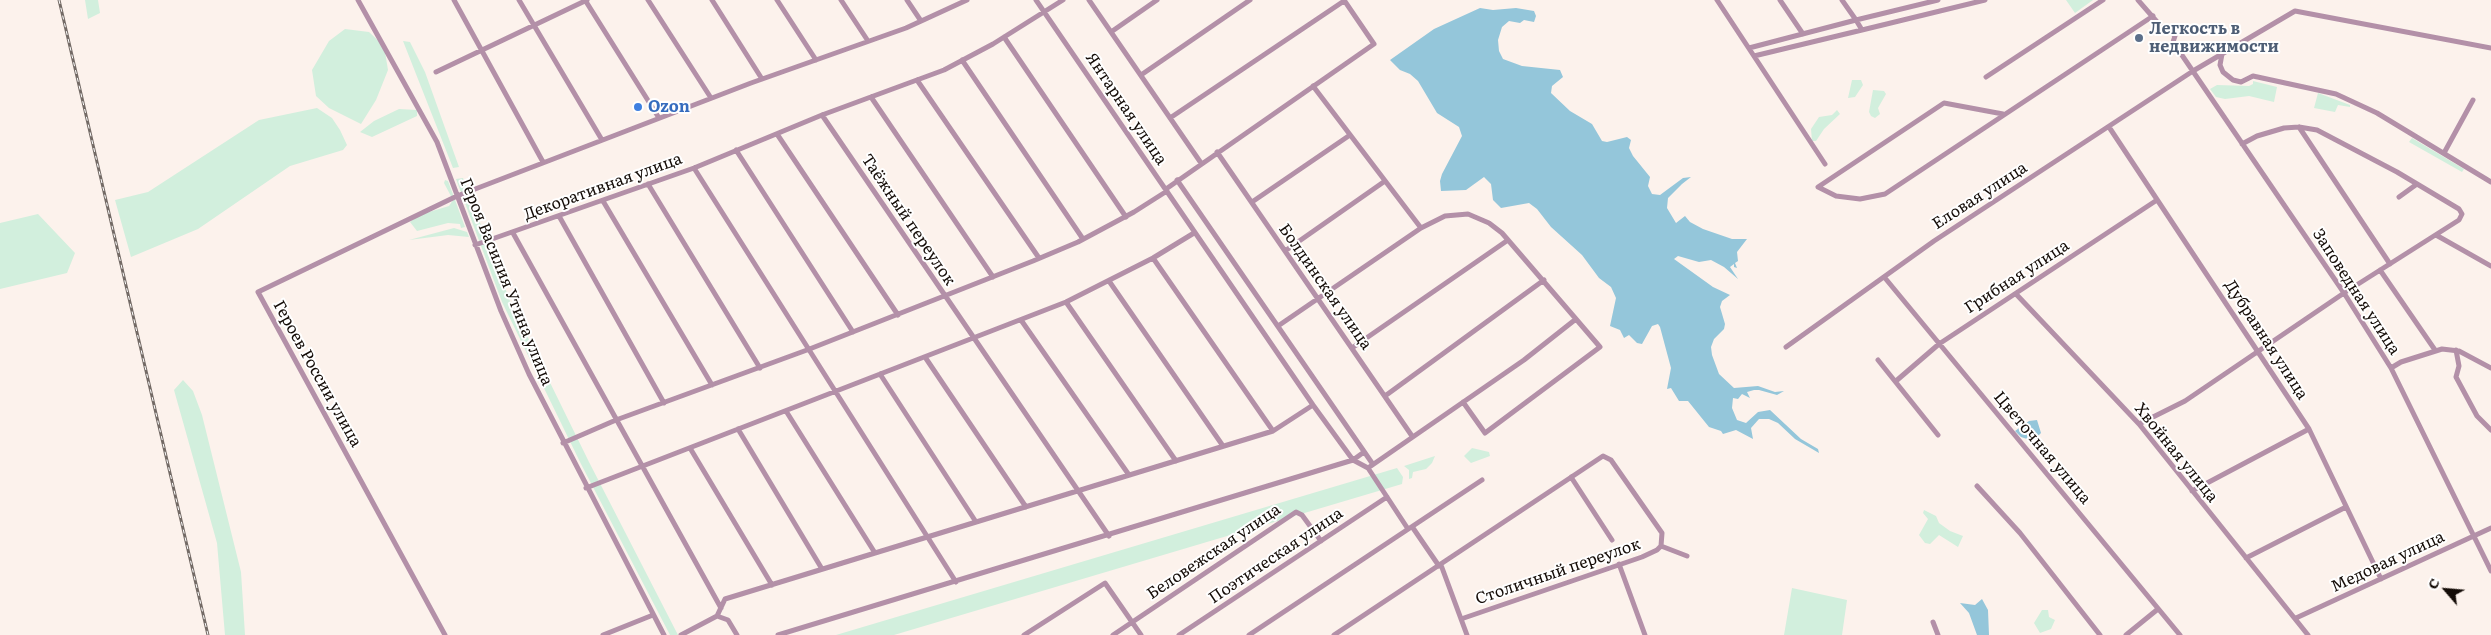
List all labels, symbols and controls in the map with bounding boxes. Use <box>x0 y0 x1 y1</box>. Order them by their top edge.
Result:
place label: Легкость в недвижимости <box>2149 19 2279 57</box>
marker: Легкость в недвижимости <box>2133 32 2145 44</box>
street label: Янтарная улица <box>1081 49 1171 169</box>
place label: Ozon <box>648 97 690 117</box>
marker: Ozon <box>632 101 644 113</box>
street label: Декоративная улица <box>521 149 685 225</box>
street label: Таёжный переулок <box>857 151 959 289</box>
street label: Еловая улица <box>1929 158 2031 234</box>
street label: Героя Василия Утина улица <box>456 175 556 389</box>
street label: Болдинская улица <box>1274 220 1376 354</box>
street label: Заповедная улица <box>2308 225 2404 359</box>
street label: Грибная улица <box>1961 236 2073 318</box>
street label: Дубравная улица <box>2220 277 2312 403</box>
street label: Героев России улица <box>269 297 365 451</box>
street label: Цветочная улица <box>1989 388 2095 508</box>
street label: Хвойная улица <box>2130 400 2222 506</box>
street label: Беловежская улица <box>1143 500 1285 604</box>
street label: Поэтическая улица <box>1205 504 1347 608</box>
street label: Медовая улица <box>2328 527 2448 597</box>
street label: Столичный переулок <box>1473 535 1643 609</box>
north arrow <box>2421 565 2471 615</box>
text: С <box>2421 574 2444 592</box>

